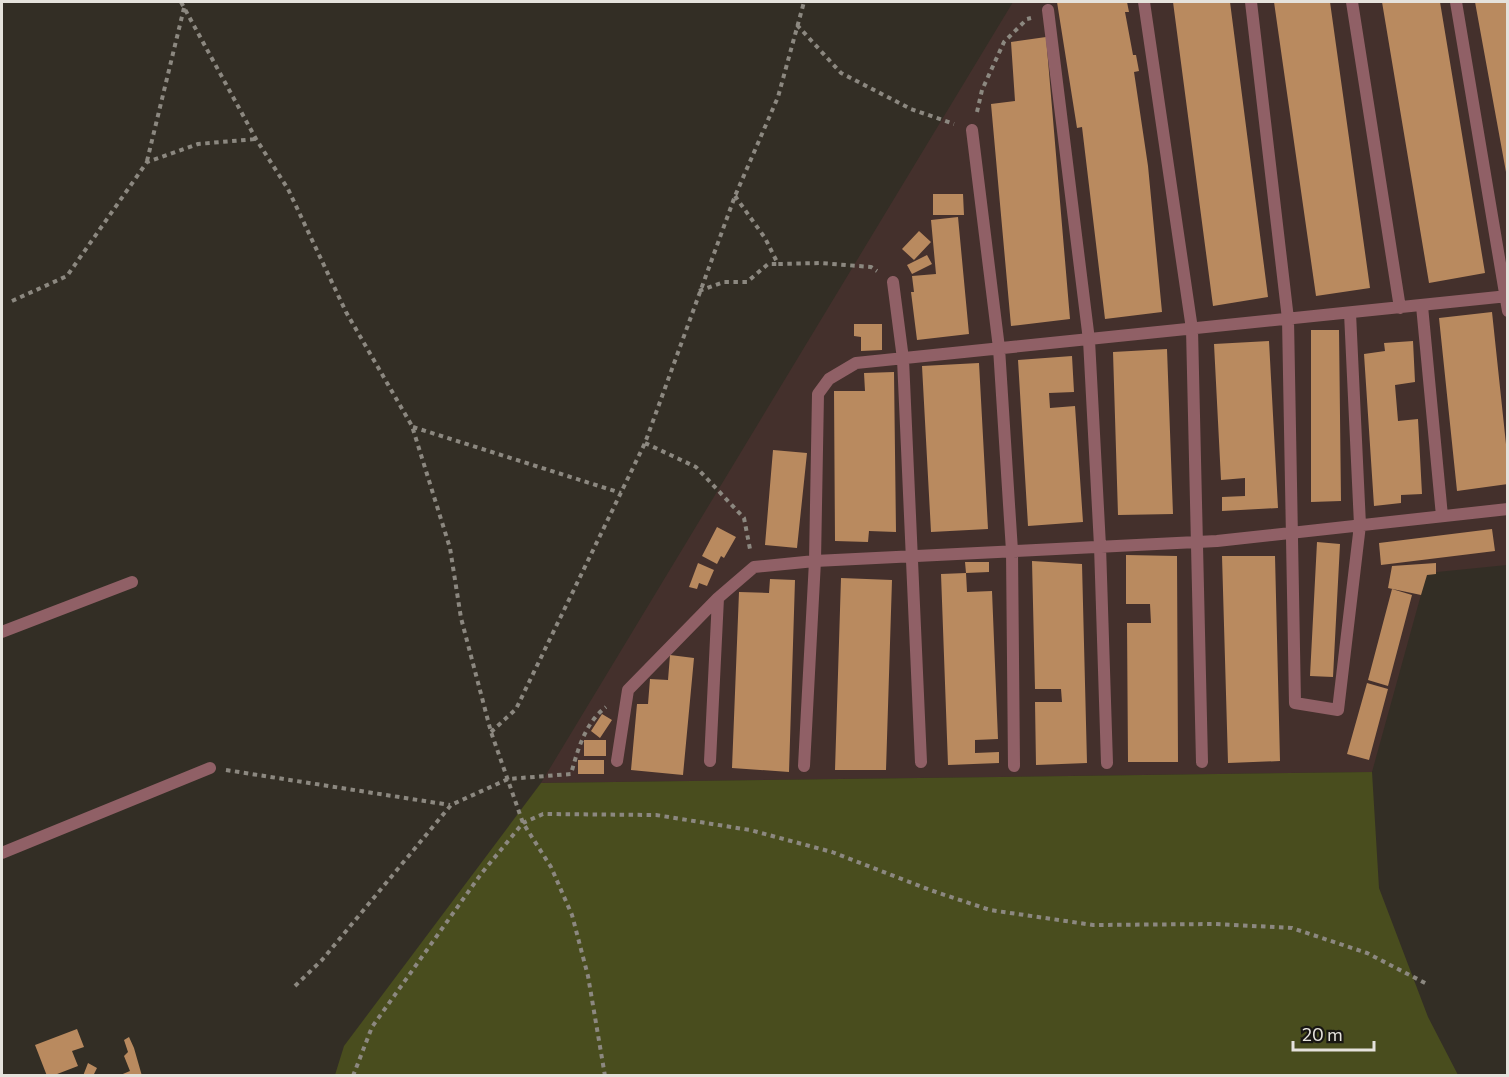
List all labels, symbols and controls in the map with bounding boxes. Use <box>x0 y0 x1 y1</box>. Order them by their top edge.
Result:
scale bar <box>1293 1014 1374 1052</box>
text: 20 m <box>1302 1023 1343 1045</box>

